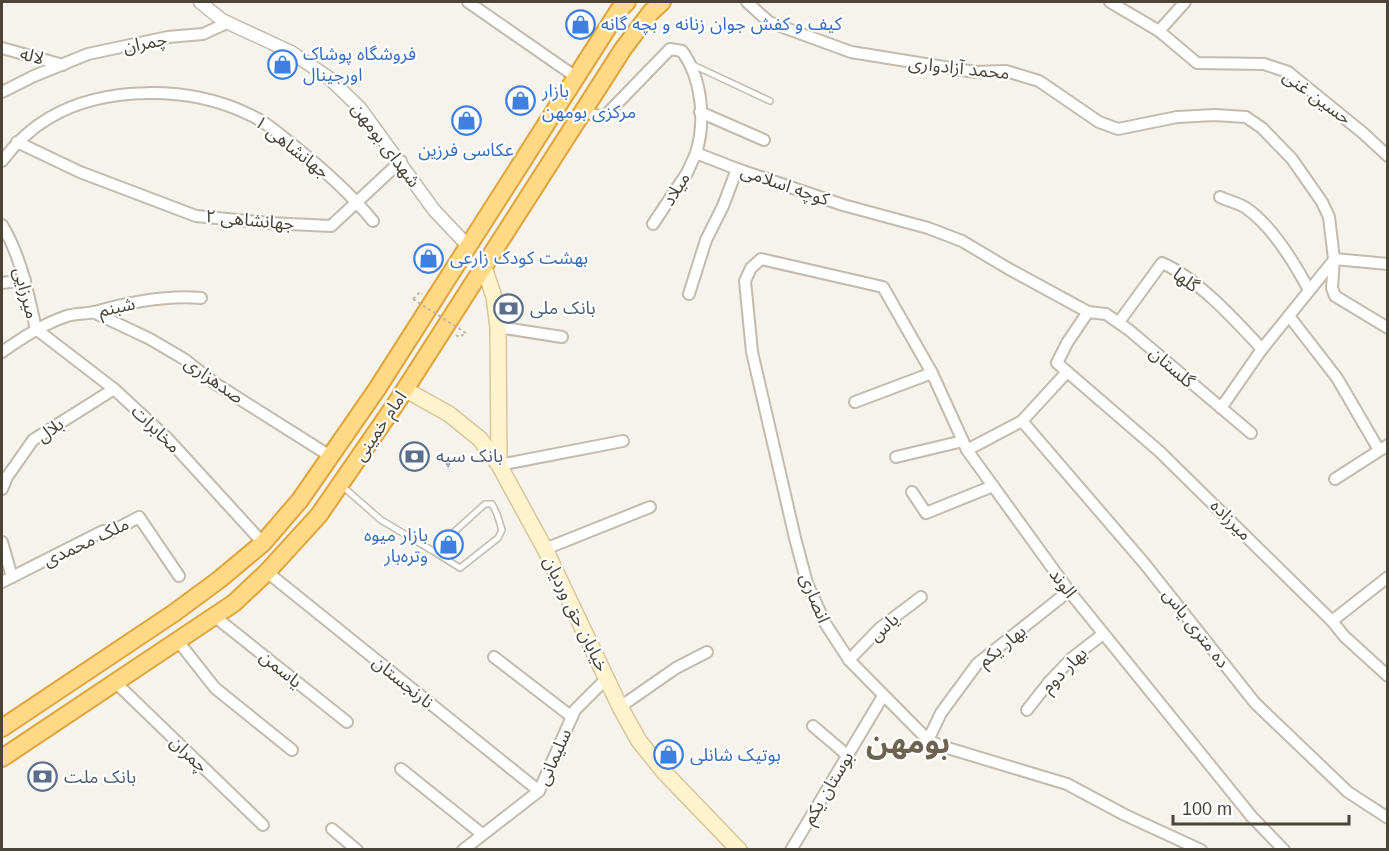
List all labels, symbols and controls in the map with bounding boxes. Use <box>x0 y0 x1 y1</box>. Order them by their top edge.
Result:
shop icon: کیف و کفش جوان زنانه و بچه گانه <box>564 8 596 40</box>
place label: کیف و کفش جوان زنانه و بچه گانه <box>601 14 842 35</box>
street label: چمران <box>121 29 169 58</box>
street label: لاله <box>18 43 46 69</box>
place label: فروشگاه پوشاک اورجینال <box>303 44 416 86</box>
shop icon: فروشگاه پوشاک اورجینال <box>266 48 298 80</box>
street label: محمد آزادواری <box>907 53 1011 84</box>
street label: حسین غنی <box>1278 66 1355 129</box>
place label: بازار مرکزی بومهن <box>541 81 636 123</box>
shop icon: بازار مرکزی بومهن <box>505 85 537 117</box>
street label: شهدای بومهن <box>347 99 424 192</box>
shop icon: عکاسی فرزین <box>450 105 482 137</box>
street label: جهانشاهی ۱ <box>250 112 333 183</box>
place label: عکاسی فرزین <box>418 140 514 161</box>
street label: کوچه اسلامی <box>738 161 832 211</box>
street label: میلاد <box>658 169 694 209</box>
street label: جهانشاهی ۲ <box>205 206 295 235</box>
shop icon: بهشت کودک زارعی <box>413 242 445 274</box>
place label: بهشت کودک زارعی <box>450 248 588 269</box>
street label: گلها <box>1169 264 1203 297</box>
street label: میرزایی <box>9 265 42 321</box>
bank icon: بانک ملی <box>493 292 525 324</box>
street label: شبنم <box>97 293 138 324</box>
place label: بانک ملی <box>530 298 596 319</box>
street label: گلستان <box>1145 342 1199 393</box>
street label: صدهزاری <box>180 352 247 408</box>
street label: امام خمینی <box>349 387 414 467</box>
street label: مخابرات <box>127 401 184 458</box>
street label: بلال <box>33 414 68 447</box>
bank icon: بانک سپه <box>399 440 431 472</box>
place label: بانک سپه <box>436 446 503 467</box>
street label: میرزاده <box>1206 495 1256 545</box>
street label: ملک محمدی <box>40 513 132 571</box>
place label: بازار میوه وتره‌بار <box>364 525 428 567</box>
shop icon: بازار میوه وتره‌بار <box>433 529 465 561</box>
street label: خیابان حق وردیان <box>539 553 613 675</box>
street label: الوند <box>1045 564 1081 602</box>
street label: انصاری <box>795 570 834 626</box>
street label: ده متری یاس <box>1158 584 1233 672</box>
street label: یاس <box>865 609 903 646</box>
street label: بهار یکم <box>974 621 1032 674</box>
street label: بهار دوم <box>1037 643 1094 700</box>
street label: یاسمن <box>255 646 306 693</box>
street label: نارنجستان <box>368 652 437 713</box>
street label: سلیمانی <box>533 726 576 789</box>
district label: بومهن <box>866 726 950 760</box>
street label: چمران <box>165 731 212 777</box>
shop icon: بوتیک شانلی <box>653 739 685 771</box>
place label: بوتیک شانلی <box>690 745 781 766</box>
street label: بوستان یکم <box>798 748 860 830</box>
bank icon: بانک ملت <box>27 761 59 793</box>
place label: بانک ملت <box>64 767 136 787</box>
scale bar <box>1173 788 1348 826</box>
text: 100 m <box>1182 799 1232 819</box>

